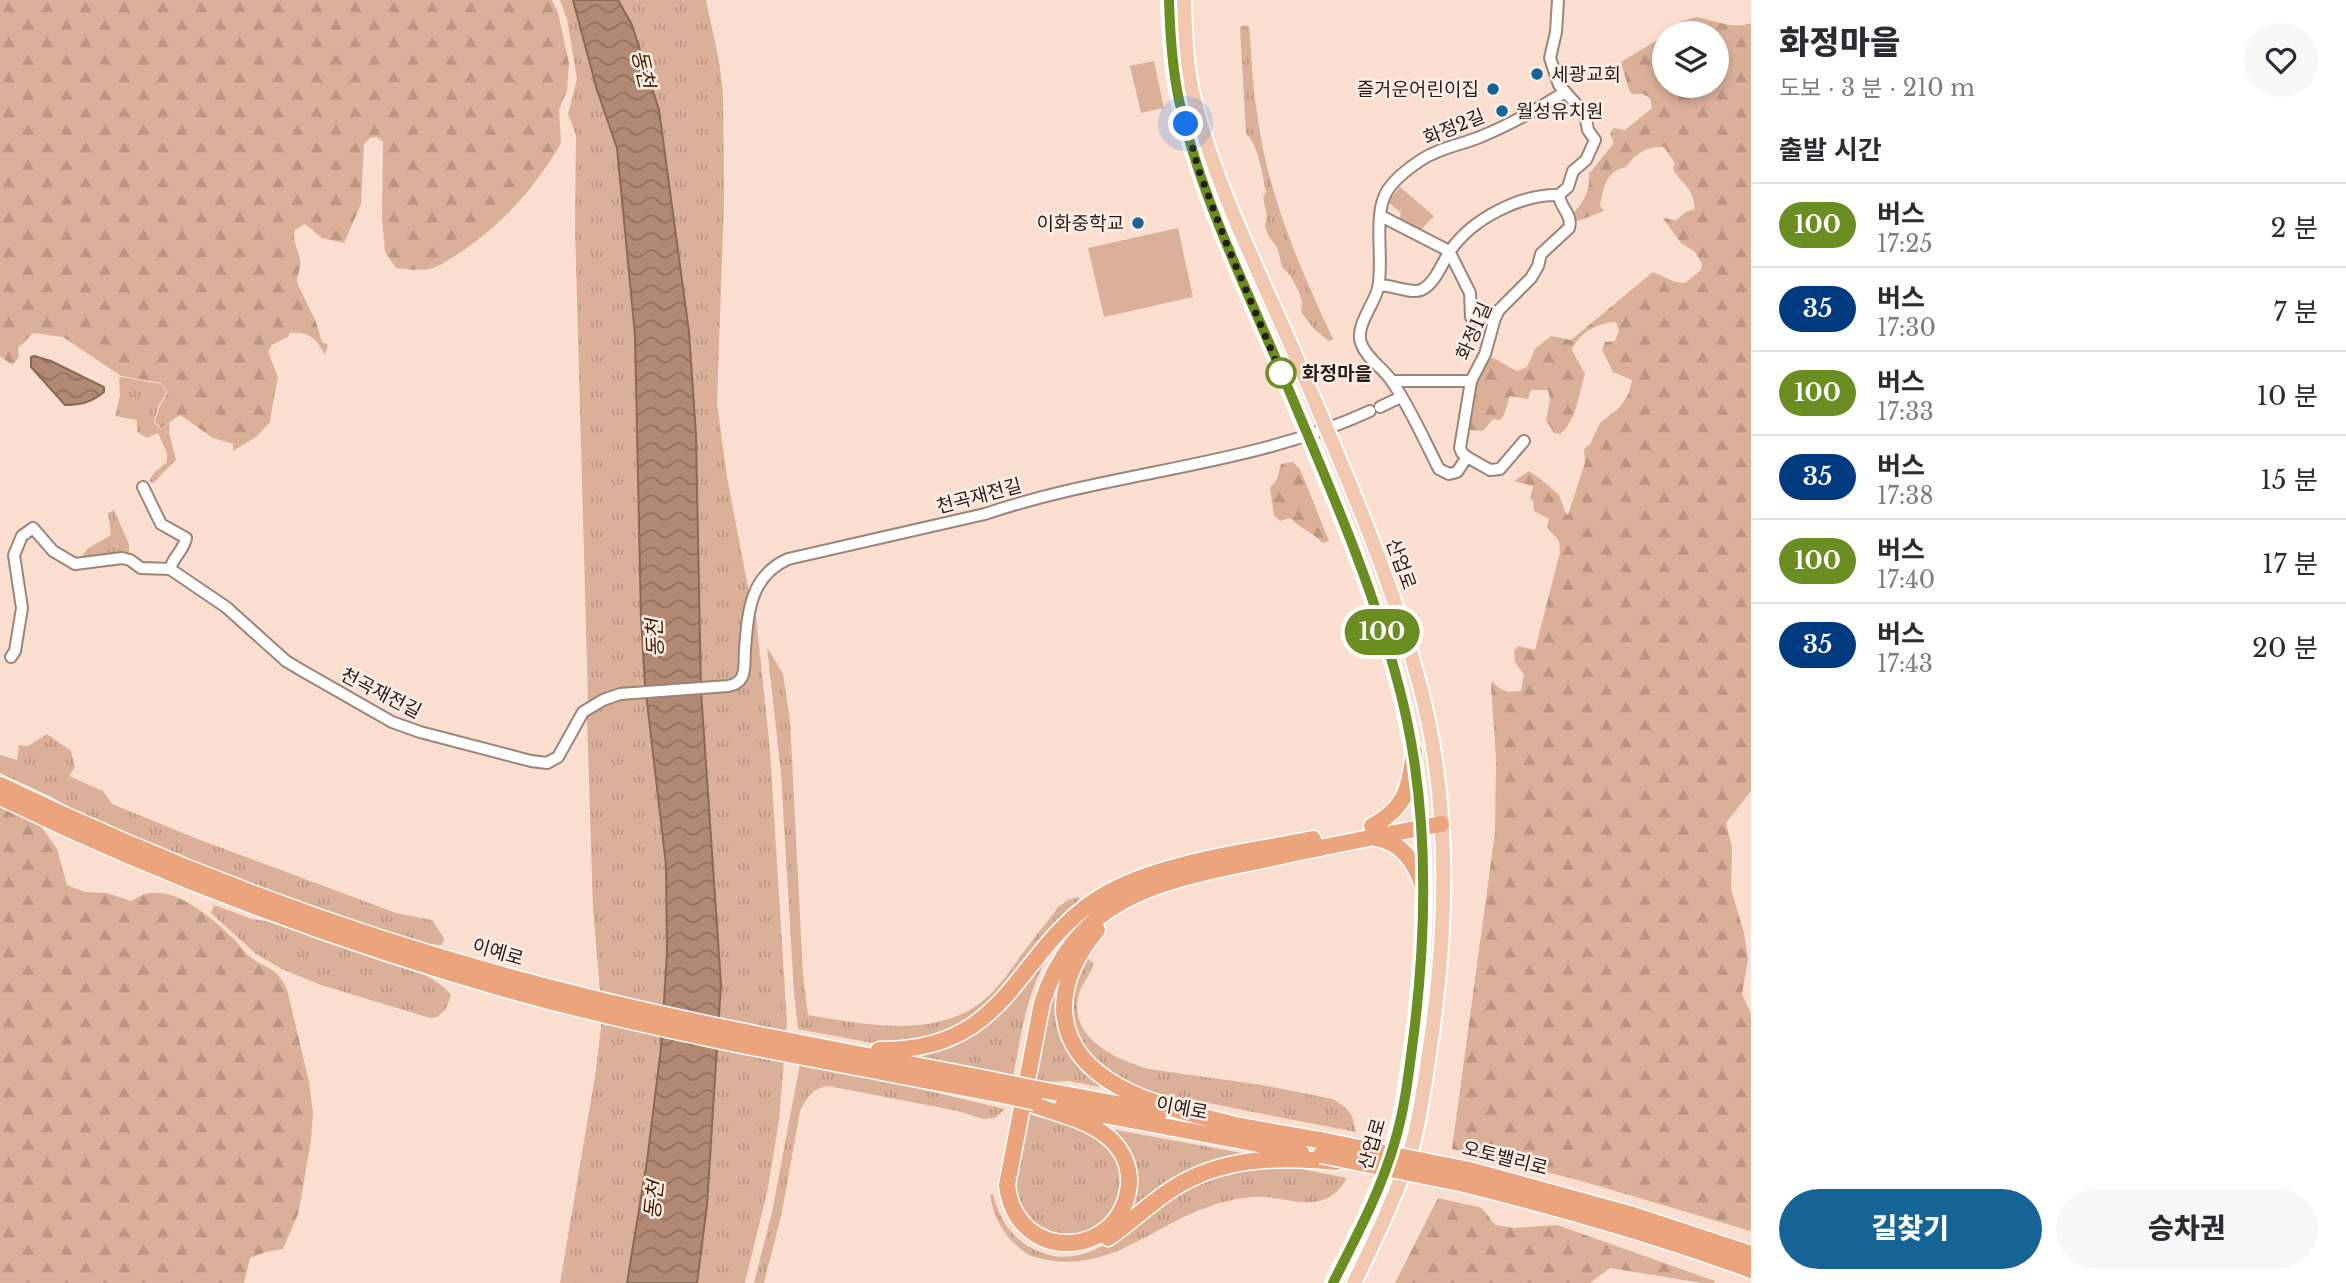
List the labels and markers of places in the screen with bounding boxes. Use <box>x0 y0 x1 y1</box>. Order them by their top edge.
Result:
place label: 세광교회 <box>1551 63 1621 86</box>
marker: 세광교회 <box>1529 66 1545 82</box>
place label: 즐거운어린이집 <box>1357 78 1479 101</box>
marker: 즐거운어린이집 <box>1485 81 1501 97</box>
place label: 월성유치원 <box>1516 100 1603 123</box>
marker: 월성유치원 <box>1494 103 1510 119</box>
place label: 이화중학교 <box>1037 212 1124 235</box>
marker: 이화중학교 <box>1130 215 1146 231</box>
marker: 화정마을 <box>1266 358 1296 388</box>
place label: 화정마을 <box>1302 362 1372 385</box>

